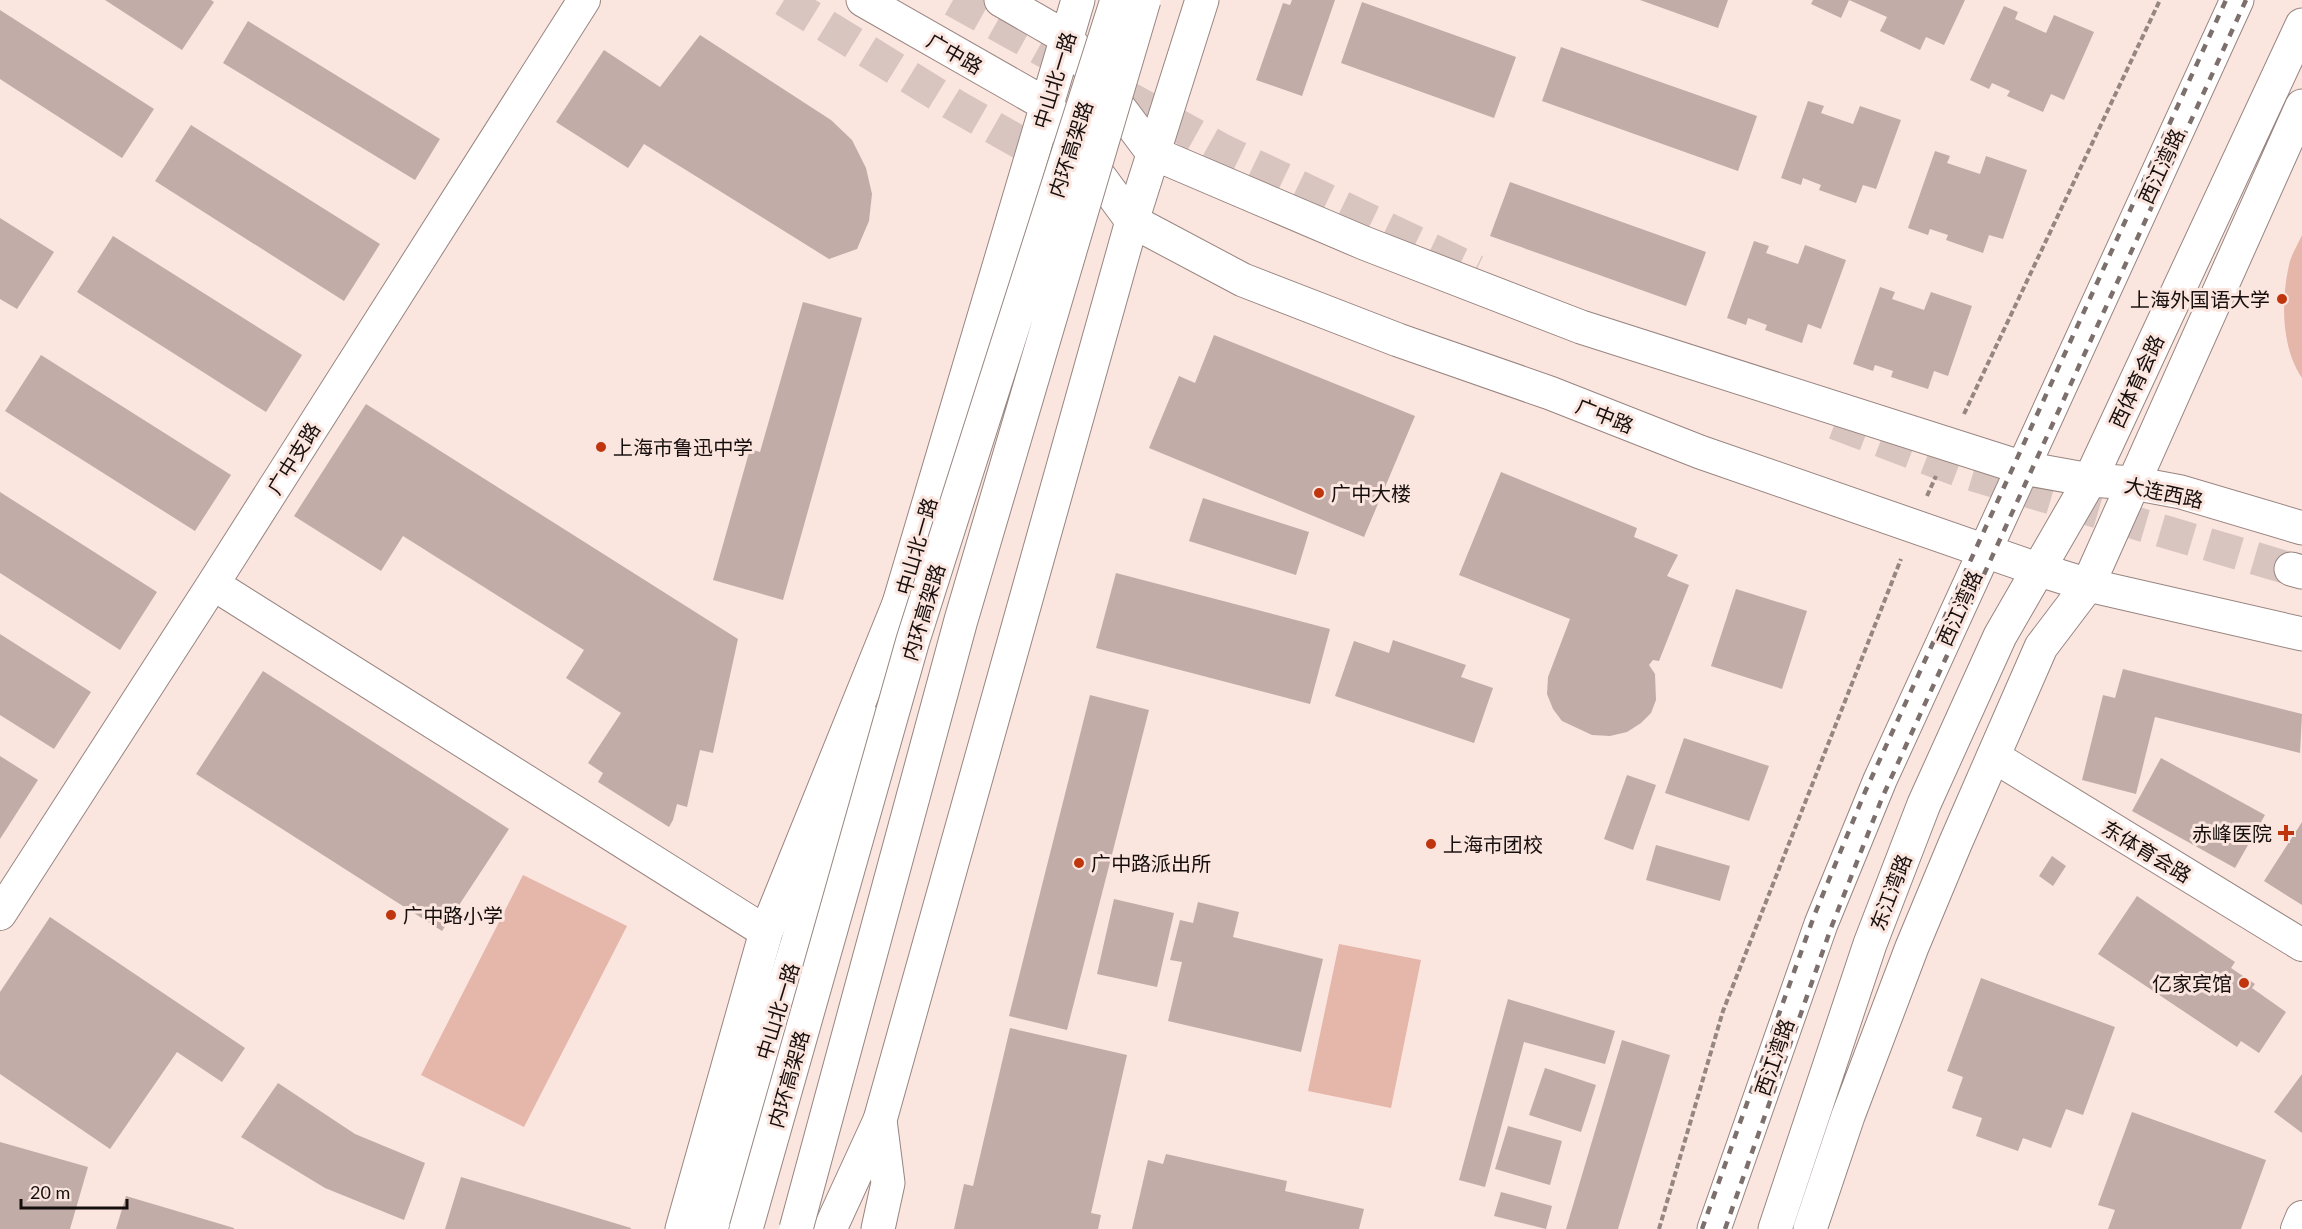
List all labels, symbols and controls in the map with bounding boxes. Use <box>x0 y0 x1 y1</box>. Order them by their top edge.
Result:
street label: 广中路 <box>923 28 987 78</box>
street label: 中山北一路 <box>1028 29 1080 131</box>
street label: 内环高架路 <box>1043 98 1097 200</box>
street label: 西江湾路 <box>2133 125 2189 207</box>
place label: 上海外国语大学 <box>2130 287 2270 311</box>
marker: 上海外国语大学 <box>2275 292 2289 306</box>
street label: 西体育会路 <box>2104 331 2168 431</box>
street label: 广中路 <box>1573 393 1637 437</box>
street label: 广中支路 <box>262 418 324 498</box>
place label: 上海市鲁迅中学 <box>613 435 753 459</box>
marker: 上海市鲁迅中学 <box>594 440 608 454</box>
street label: 大连西路 <box>2122 472 2206 512</box>
place label: 广中大楼 <box>1331 481 1411 505</box>
marker: 广中大楼 <box>1312 486 1326 500</box>
street label: 中山北一路 <box>891 495 941 597</box>
street label: 内环高架路 <box>897 561 949 663</box>
street label: 西江湾路 <box>1932 567 1986 649</box>
street label: 东体育会路 <box>2098 815 2196 887</box>
place label: 赤峰医院 <box>2192 821 2272 845</box>
marker: 赤峰医院 <box>2277 824 2295 842</box>
place label: 上海市团校 <box>1443 832 1543 856</box>
marker: 上海市团校 <box>1424 837 1438 851</box>
street label: 东江湾路 <box>1864 850 1916 934</box>
place label: 广中路派出所 <box>1091 851 1211 875</box>
marker: 广中路派出所 <box>1072 856 1086 870</box>
place label: 广中路小学 <box>403 903 503 927</box>
marker: 广中路小学 <box>384 908 398 922</box>
street label: 中山北一路 <box>751 960 803 1062</box>
place label: 亿家宾馆 <box>2152 971 2232 995</box>
marker: 亿家宾馆 <box>2237 976 2251 990</box>
street label: 西江湾路 <box>1750 1015 1798 1099</box>
street label: 内环高架路 <box>763 1028 813 1130</box>
scale bar <box>21 1172 128 1210</box>
text: 20 m <box>30 1181 70 1203</box>

